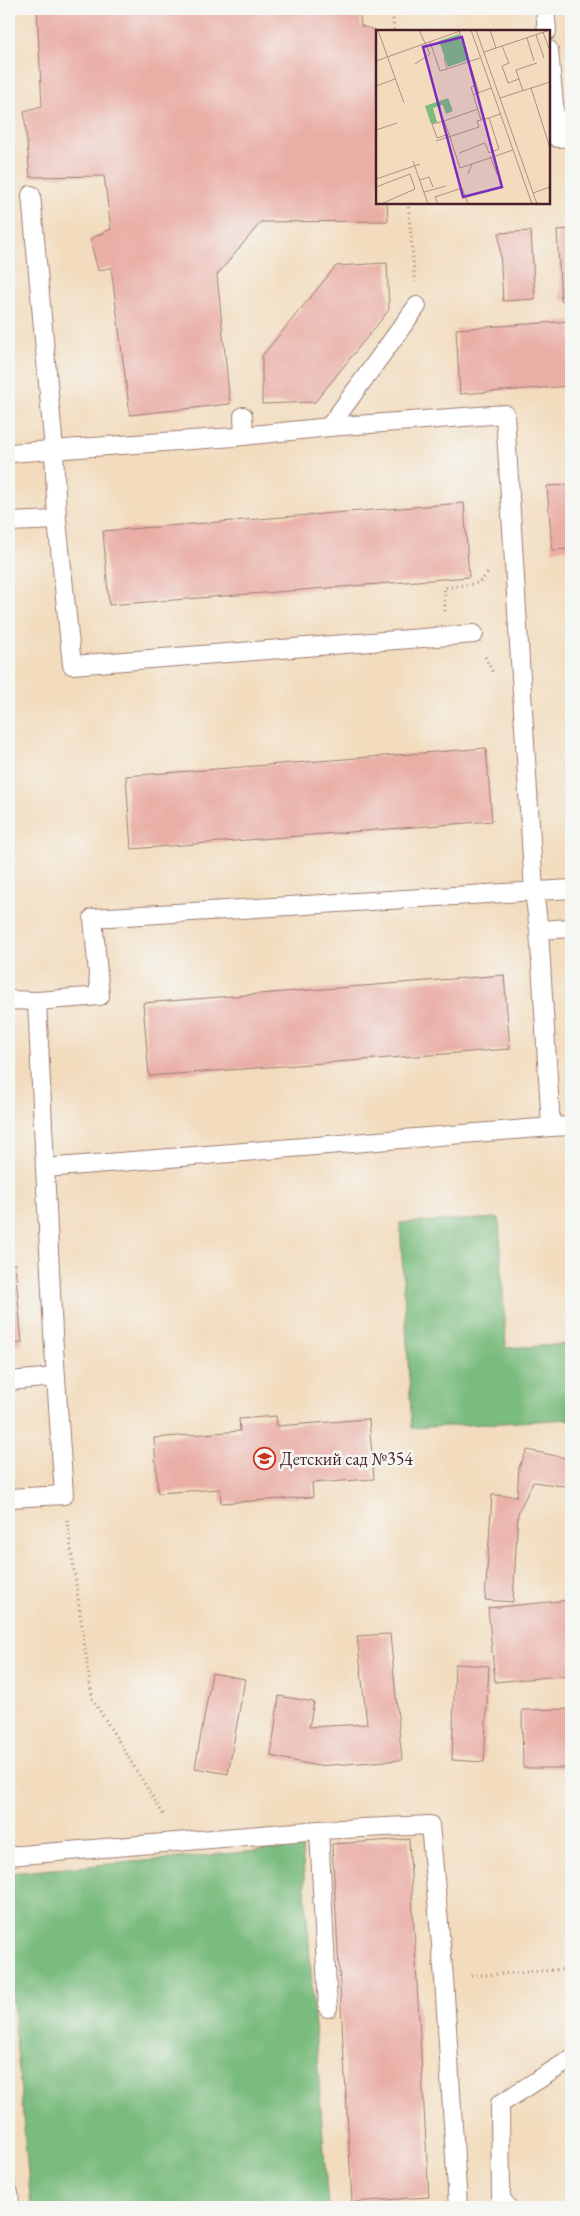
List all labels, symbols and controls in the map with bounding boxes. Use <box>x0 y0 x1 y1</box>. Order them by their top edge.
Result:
inset map <box>376 30 550 204</box>
school or university icon: Детский сад №354 <box>252 1446 276 1470</box>
place label: Детский сад №354 <box>280 1447 413 1470</box>

